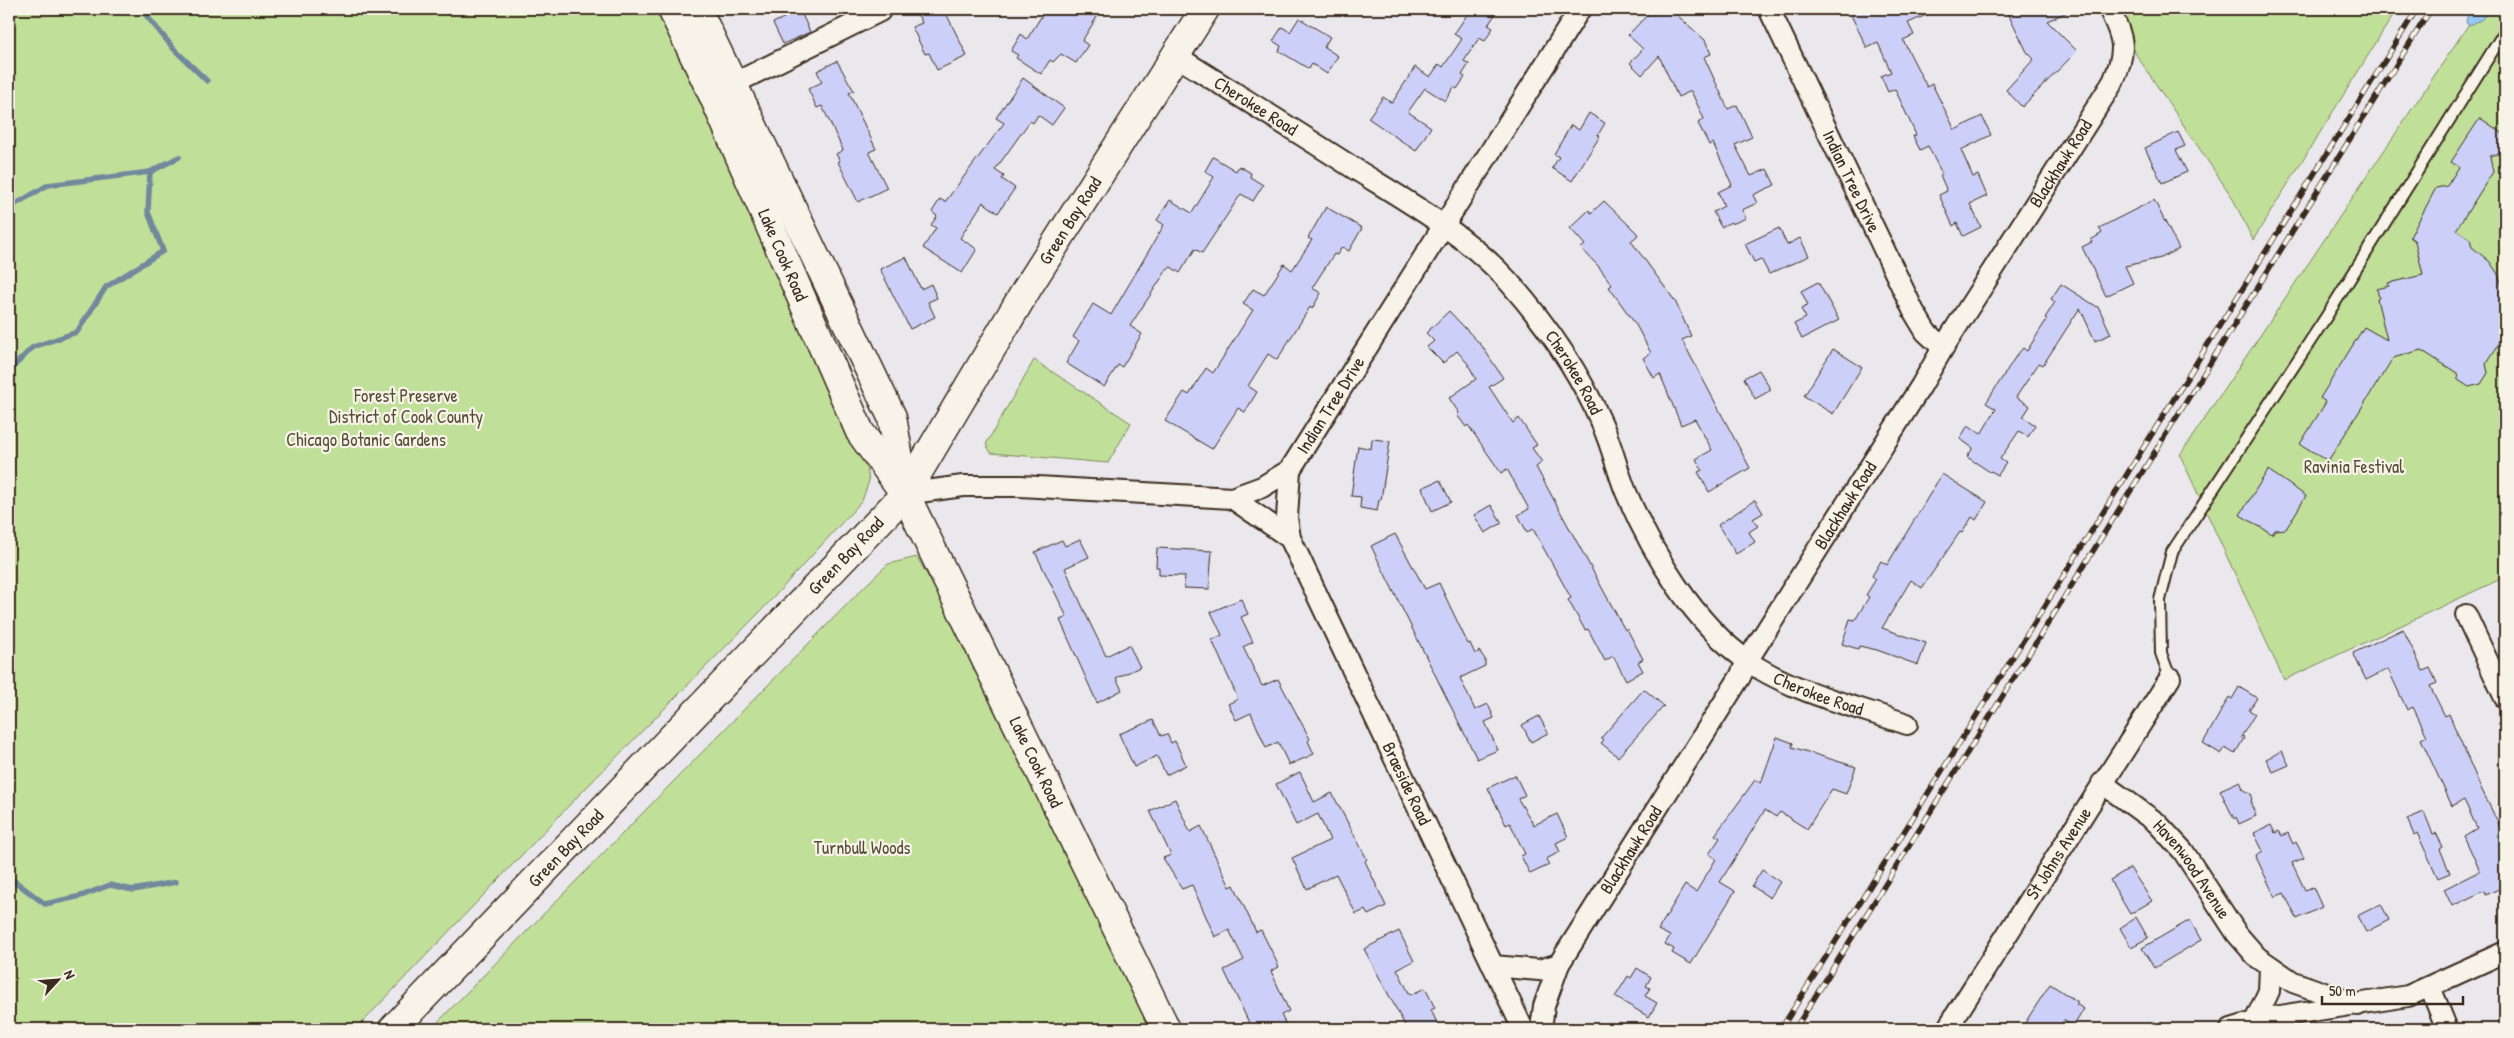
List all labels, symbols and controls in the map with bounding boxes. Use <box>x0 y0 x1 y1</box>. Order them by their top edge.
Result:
street label: Cherokee Road <box>1209 70 1302 141</box>
street label: Blackhawk Road <box>2023 115 2098 212</box>
street label: Indian Tree Drive <box>1817 126 1887 236</box>
street label: Green Bay Road <box>1033 172 1107 269</box>
street label: Lake Cook Road <box>752 205 814 305</box>
street label: Cherokee Road <box>1540 325 1609 418</box>
street label: Indian Tree Drive <box>1290 352 1370 459</box>
park label: Forest Preserve District of Cook County <box>329 383 483 429</box>
park label: Chicago Botanic Gardens <box>286 427 446 452</box>
park label: Ravinia Festival <box>2304 454 2404 479</box>
street label: Blackhawk Road <box>1808 456 1882 554</box>
street label: Green Bay Road <box>802 511 889 600</box>
street label: Cherokee Road <box>1769 665 1867 721</box>
street label: Lake Cook Road <box>1004 712 1069 812</box>
street label: Braeside Road <box>1377 738 1437 829</box>
street label: Blackhawk Road <box>1593 801 1668 898</box>
street label: St Johns Avenue <box>2019 802 2097 904</box>
street label: Green Bay Road <box>522 803 609 893</box>
street label: Havenwood Avenue <box>2148 814 2237 923</box>
park label: Turnbull Woods <box>814 835 910 860</box>
north arrow <box>32 956 82 1006</box>
text: N <box>60 967 81 982</box>
scale bar <box>2322 973 2463 1005</box>
text: 50 m <box>2329 980 2356 1001</box>

